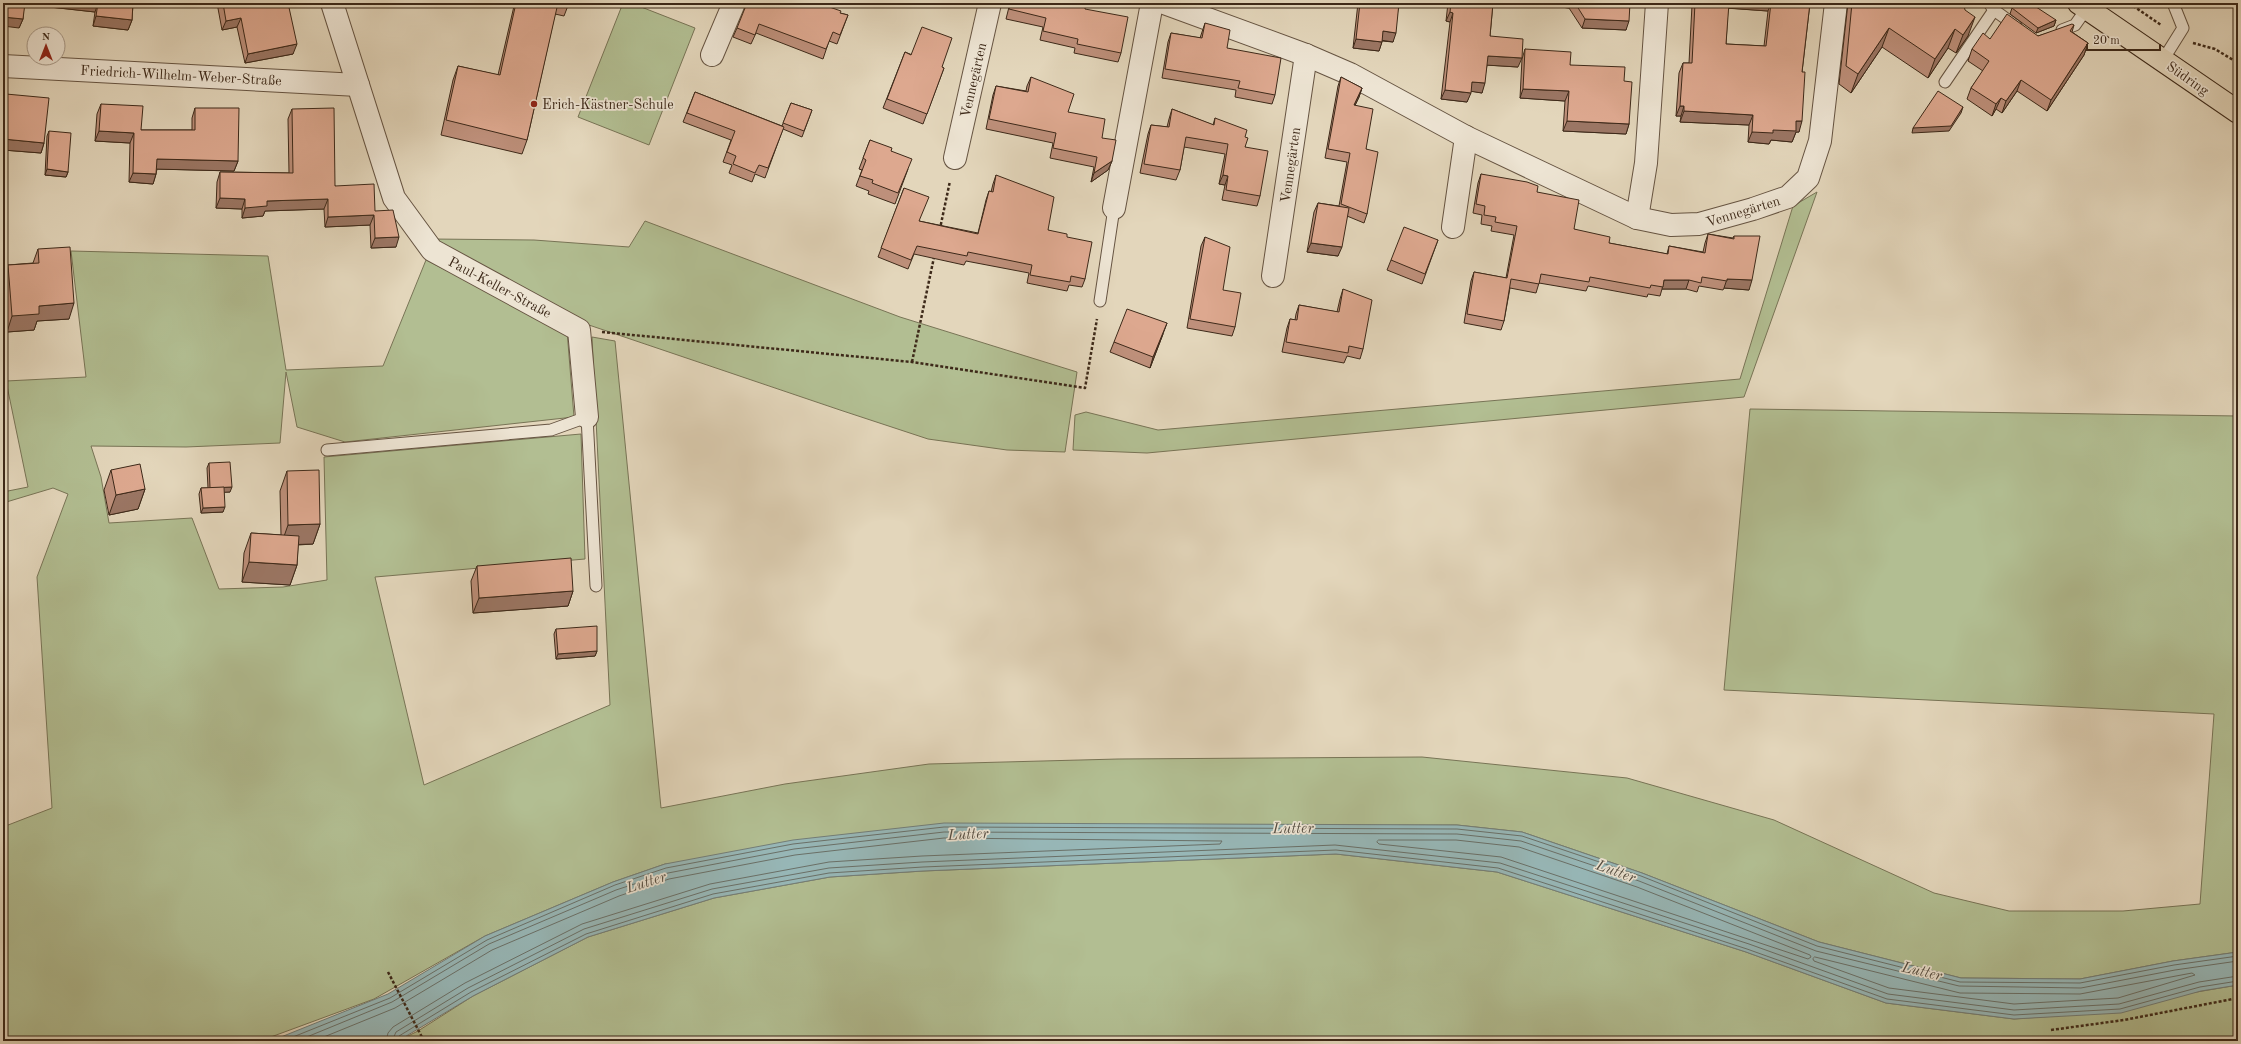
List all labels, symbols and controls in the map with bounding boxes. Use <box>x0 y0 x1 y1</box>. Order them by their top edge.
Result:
north arrow <box>26 26 66 66</box>
scale bar <box>2087 26 2160 52</box>
text: N <box>42 32 51 43</box>
text: 20 m <box>2093 35 2120 47</box>
street label: Vennegärten <box>959 41 990 119</box>
street label: Südring <box>2164 59 2212 99</box>
street label: Friedrich-Wilhelm-Weber-Straße <box>80 64 282 88</box>
place label: Erich-Kästner-Schule <box>542 98 674 112</box>
marker: Erich-Kästner-Schule <box>529 99 539 109</box>
street label: Vennegärten <box>1279 126 1303 204</box>
street label: Vennegärten <box>1705 194 1782 230</box>
street label: Paul-Keller-Straße <box>446 255 553 321</box>
water label: Lutter <box>1271 822 1314 837</box>
water label: Lutter <box>946 827 989 844</box>
water label: Lutter <box>1593 858 1638 887</box>
water label: Lutter <box>624 870 669 897</box>
water label: Lutter <box>1899 960 1944 985</box>

